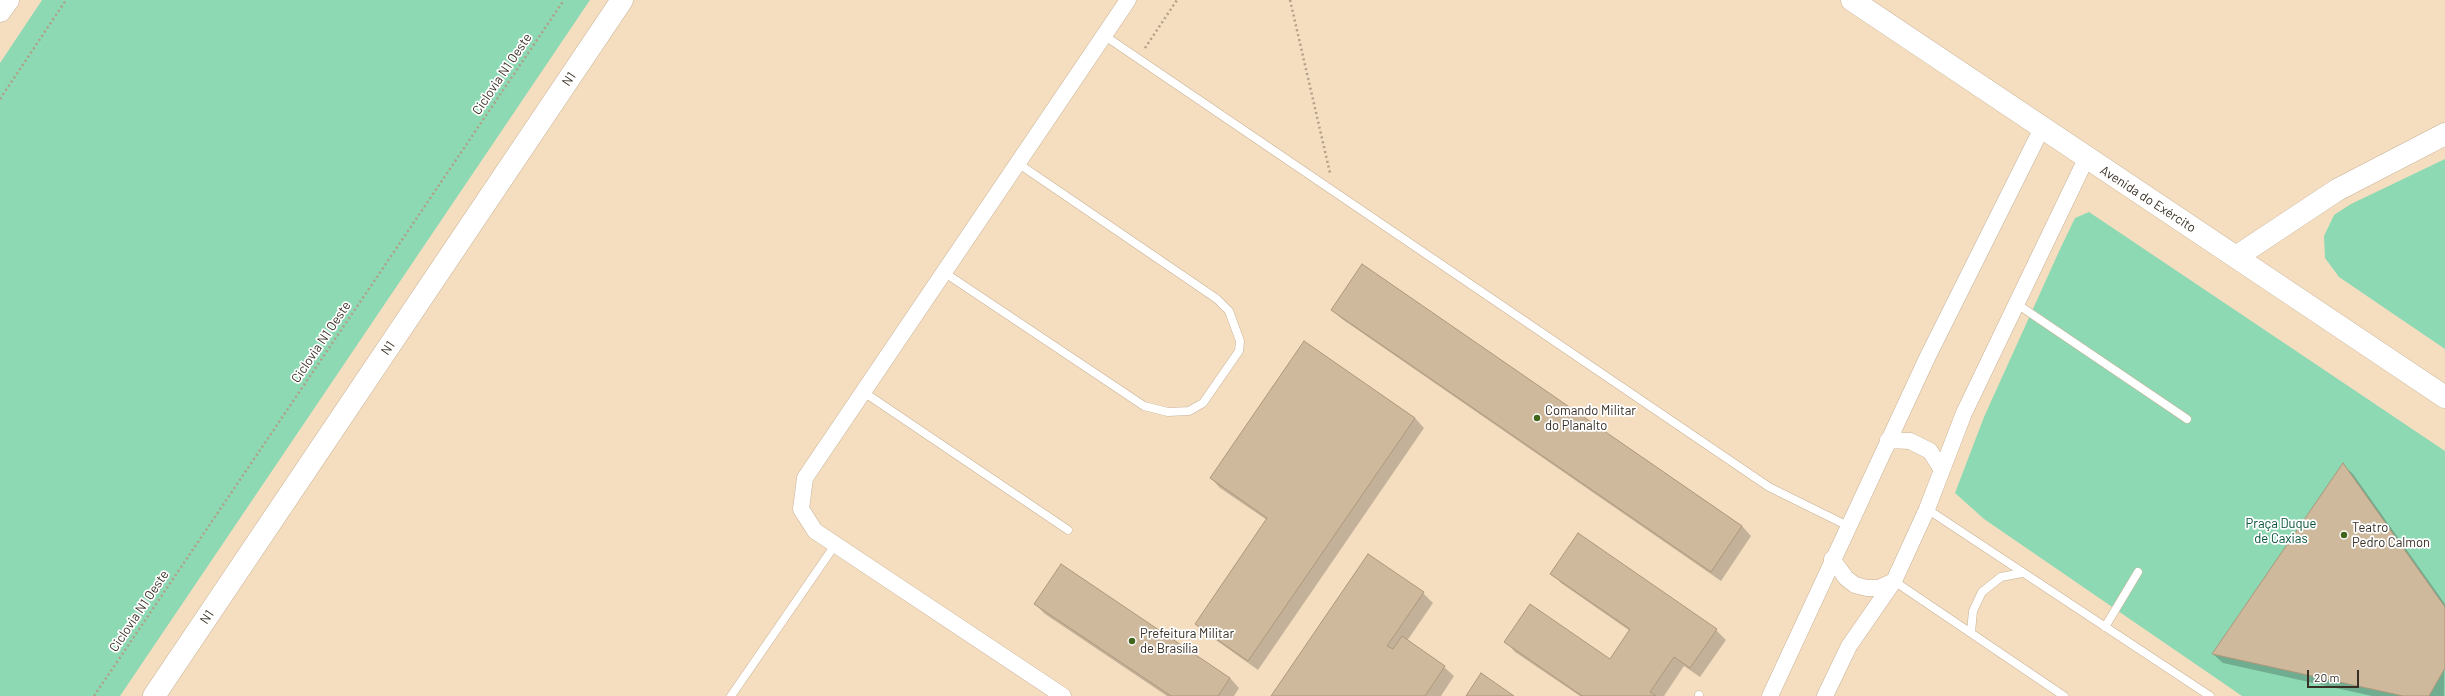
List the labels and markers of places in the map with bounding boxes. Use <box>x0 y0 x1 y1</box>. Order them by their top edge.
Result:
place label: Comando Militar do Planalto <box>1545 403 1636 434</box>
marker: Comando Militar do Planalto <box>1532 413 1542 423</box>
place label: Teatro Pedro Calmon <box>2352 520 2430 551</box>
marker: Teatro Pedro Calmon <box>2339 530 2349 540</box>
place label: Prefeitura Militar de Brasília <box>1140 626 1234 657</box>
marker: Prefeitura Militar de Brasília <box>1127 636 1137 646</box>

